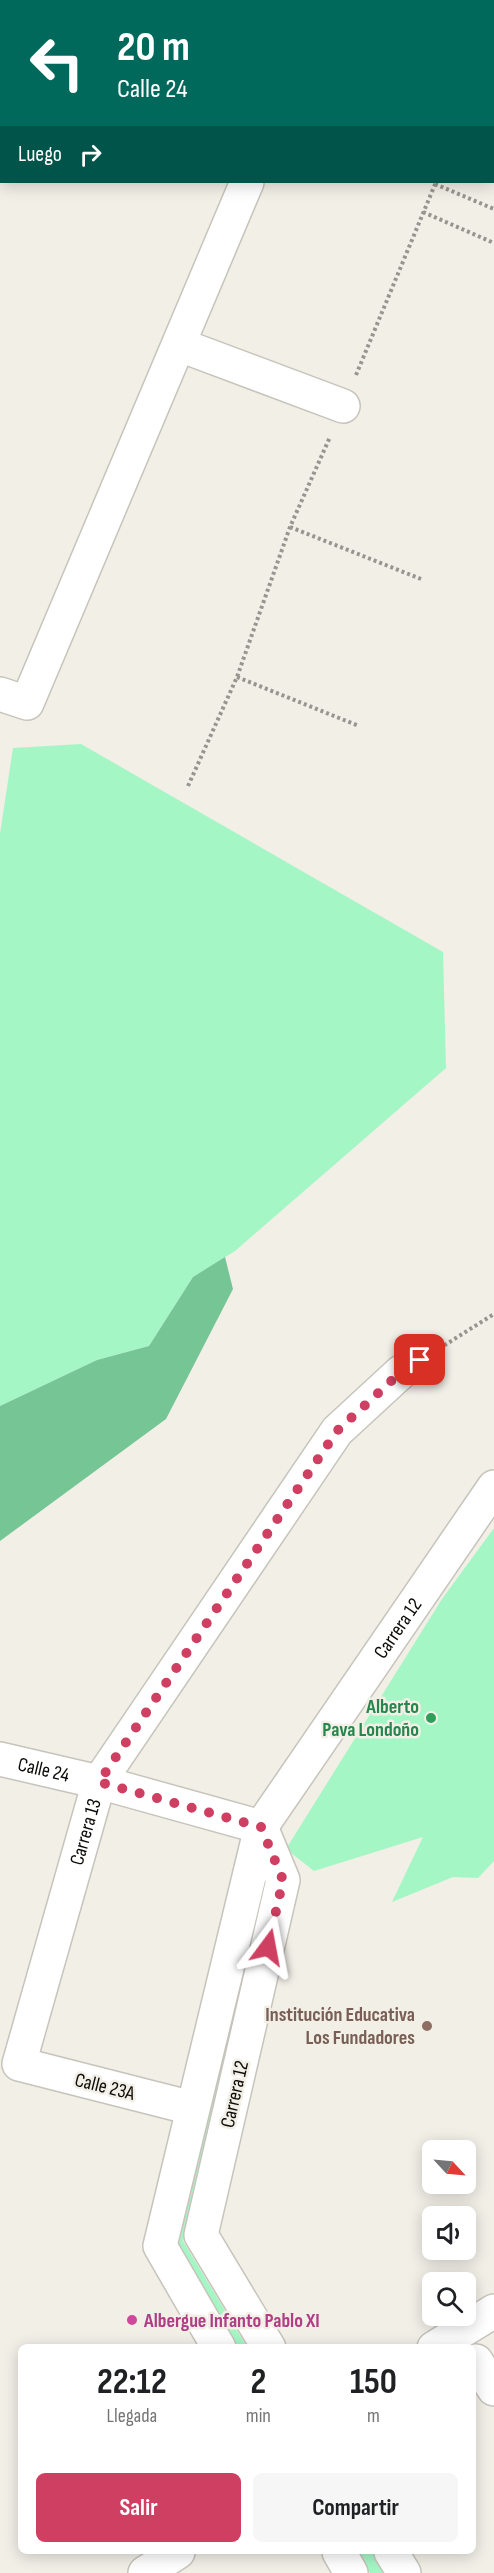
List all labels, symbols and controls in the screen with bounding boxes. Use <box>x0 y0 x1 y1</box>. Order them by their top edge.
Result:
text: 20 m <box>117 22 190 73</box>
icon: left <box>18 24 96 102</box>
text: Calle 24 <box>117 73 187 105</box>
icon: right <box>74 138 107 171</box>
text: Luego <box>18 141 62 168</box>
pin <box>394 1334 445 1385</box>
icon: arrive <box>403 1343 436 1376</box>
street label: Carrera 12 <box>369 1594 427 1663</box>
place label: Alberto Pava Londoño <box>322 1695 419 1742</box>
marker: Alberto Pava Londoño <box>424 1711 438 1725</box>
street label: Calle 24 <box>15 1753 72 1788</box>
street label: Carrera 13 <box>65 1796 107 1868</box>
position arrow <box>236 1915 300 1979</box>
place label: Institución Educativa Los Fundadores <box>265 2003 415 2050</box>
marker: Institución Educativa Los Fundadores <box>420 2019 434 2033</box>
street label: Carrera 12 <box>216 2058 254 2130</box>
street label: Calle 23A <box>72 2068 138 2106</box>
north arrow <box>422 2140 476 2194</box>
map controls <box>422 2140 476 2326</box>
button: sound <box>422 2206 476 2260</box>
button: search <box>422 2272 476 2326</box>
place label: Albergue Infanto Pablo XI <box>143 2309 320 2333</box>
marker: Albergue Infanto Pablo XI <box>125 2313 139 2327</box>
text: 22:12 <box>97 2361 167 2404</box>
text: 2 <box>250 2361 266 2404</box>
text: 150 <box>350 2361 397 2404</box>
text: Llegada <box>107 2404 157 2428</box>
text: min <box>246 2404 271 2428</box>
text: m <box>367 2404 380 2428</box>
button: Salir <box>36 2473 241 2542</box>
button: Compartir <box>253 2473 458 2542</box>

